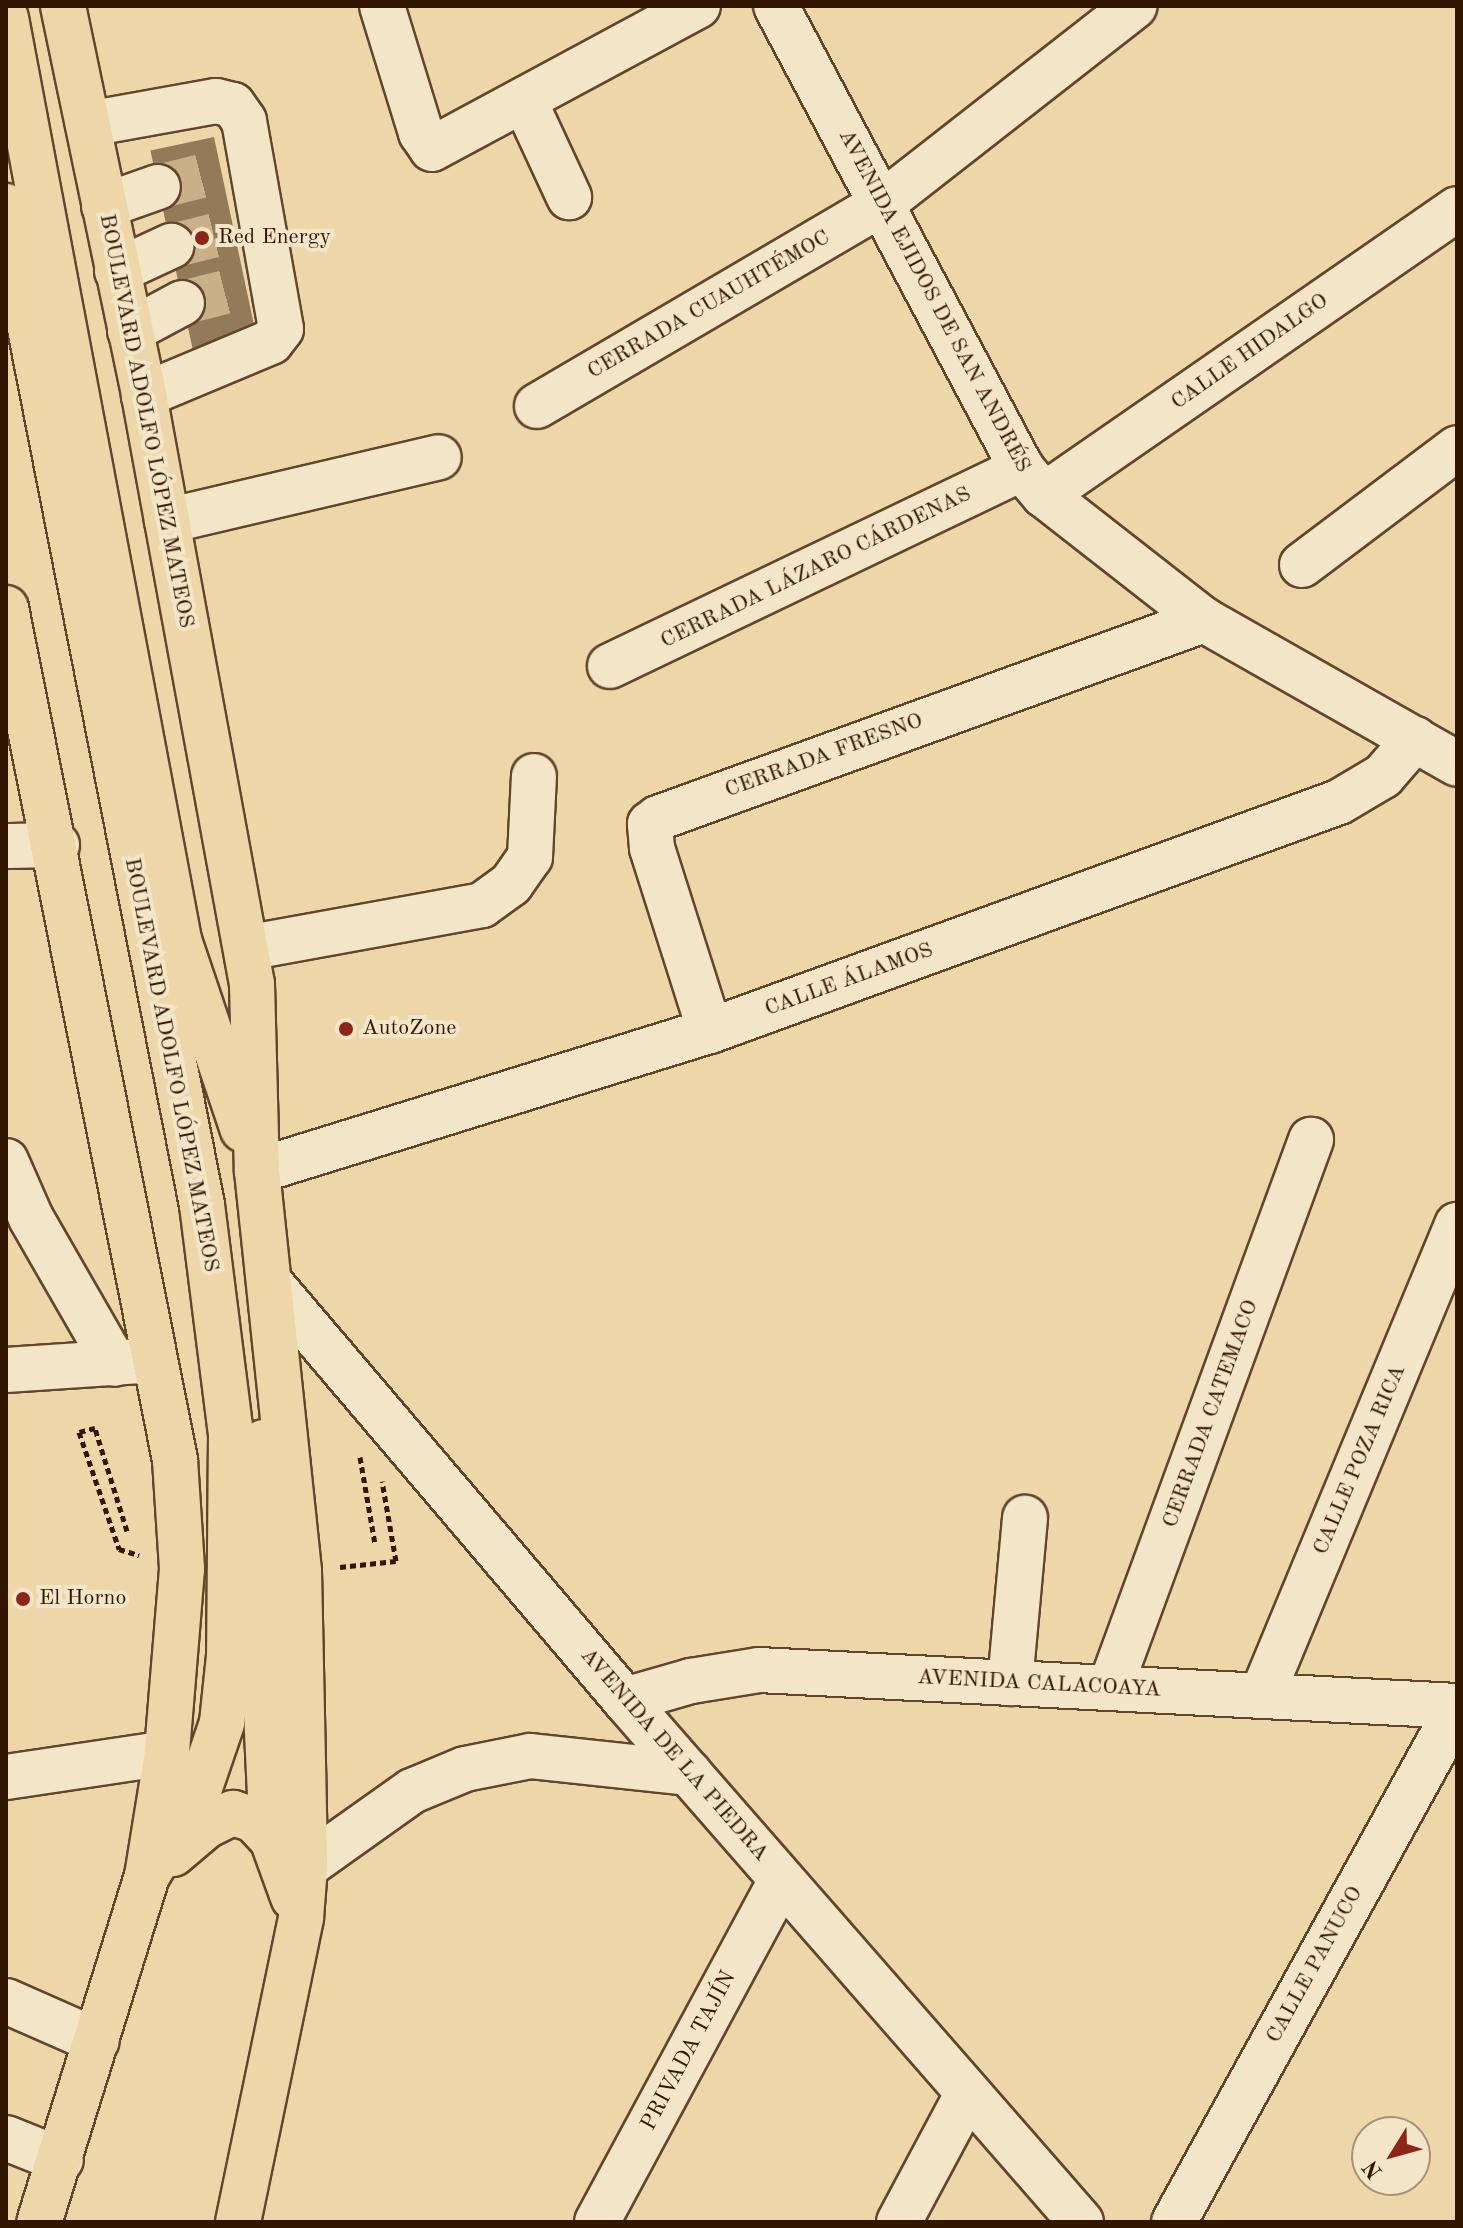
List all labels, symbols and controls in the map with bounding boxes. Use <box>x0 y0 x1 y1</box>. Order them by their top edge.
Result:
street label: AVENIDA EJIDOS DE SAN ANDRÉS <box>832 125 1036 477</box>
street label: BOULEVARD ADOLFO LÓPEZ MATEOS <box>93 212 199 630</box>
place label: Red Energy <box>218 225 331 251</box>
street label: CERRADA CUAUHTÉMOC <box>583 225 835 385</box>
marker: Red Energy <box>193 229 211 247</box>
street label: CALLE HIDALGO <box>1166 288 1334 416</box>
street label: CERRADA LÁZARO CÁRDENAS <box>656 481 976 655</box>
street label: CERRADA FRESNO <box>721 708 927 804</box>
street label: BOULEVARD ADOLFO LÓPEZ MATEOS <box>118 856 224 1274</box>
street label: CALLE ÁLAMOS <box>761 937 937 1023</box>
place label: AutoZone <box>362 1016 456 1042</box>
marker: AutoZone <box>337 1020 355 1038</box>
street label: CERRADA CATEMACO <box>1157 1296 1265 1532</box>
street label: CALLE POZA RICA <box>1308 1361 1412 1559</box>
place label: El Horno <box>39 1586 126 1612</box>
marker: El Horno <box>14 1590 32 1608</box>
street label: AVENIDA DE LA PIEDRA <box>574 1643 774 1867</box>
street label: AVENIDA CALACOAYA <box>917 1664 1161 1704</box>
street label: CALLE PANUCO <box>1261 1882 1369 2048</box>
street label: PRIVADA TAJÍN <box>636 1967 742 2135</box>
north arrow <box>1351 2116 1431 2196</box>
text: N <box>1360 2156 1387 2183</box>

